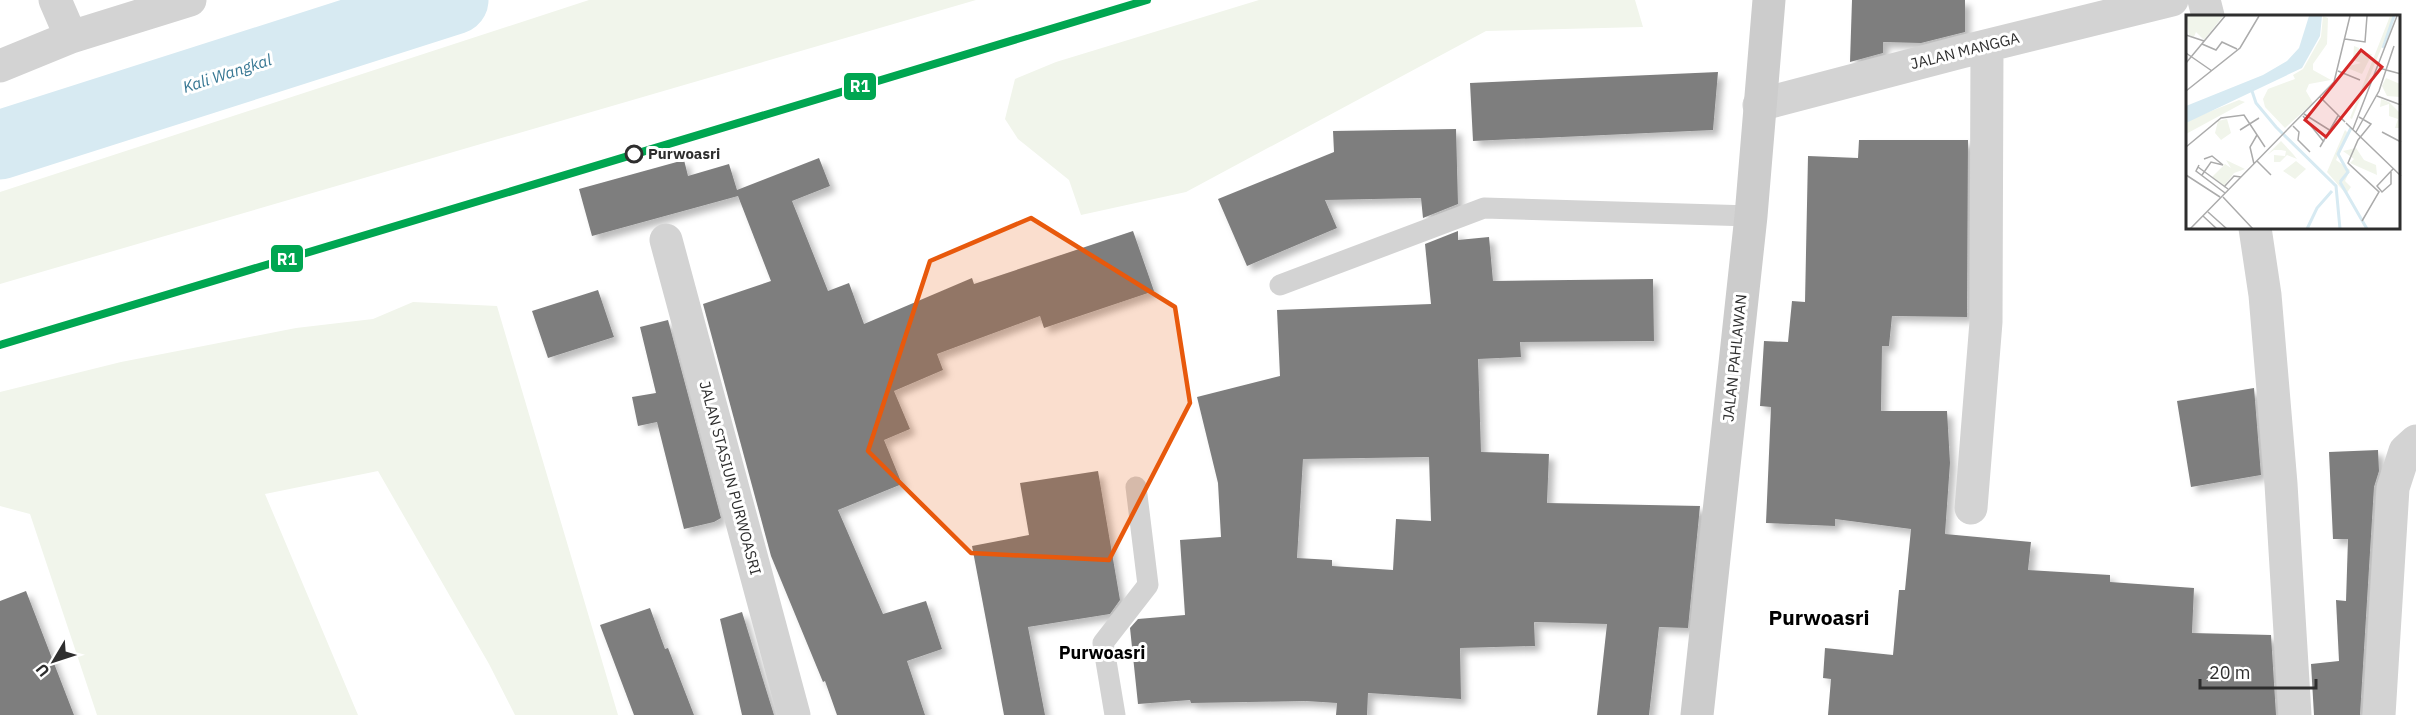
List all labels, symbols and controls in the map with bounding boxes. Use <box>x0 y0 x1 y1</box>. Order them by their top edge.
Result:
inset map <box>2186 15 2401 230</box>
street label: JALAN MANGGA <box>1908 28 2022 73</box>
water label: Kali Wangkal <box>180 49 275 97</box>
line badge: R1 <box>843 72 877 101</box>
text: R1 <box>850 76 871 96</box>
place label: Purwoasri <box>648 144 720 163</box>
marker: Purwoasri <box>625 145 643 163</box>
line badge: R1 <box>270 244 304 273</box>
text: R1 <box>277 249 298 269</box>
street label: JALAN PAHLAWAN <box>1718 293 1751 423</box>
street label: JALAN STASIUN PURWOASRI <box>695 379 766 577</box>
district label: Purwoasri <box>1768 603 1870 631</box>
north arrow <box>24 631 84 691</box>
district label: Purwoasri <box>1059 641 1145 664</box>
scale bar <box>2200 652 2316 690</box>
text: U <box>31 660 54 681</box>
text: 20 m <box>2209 661 2251 684</box>

